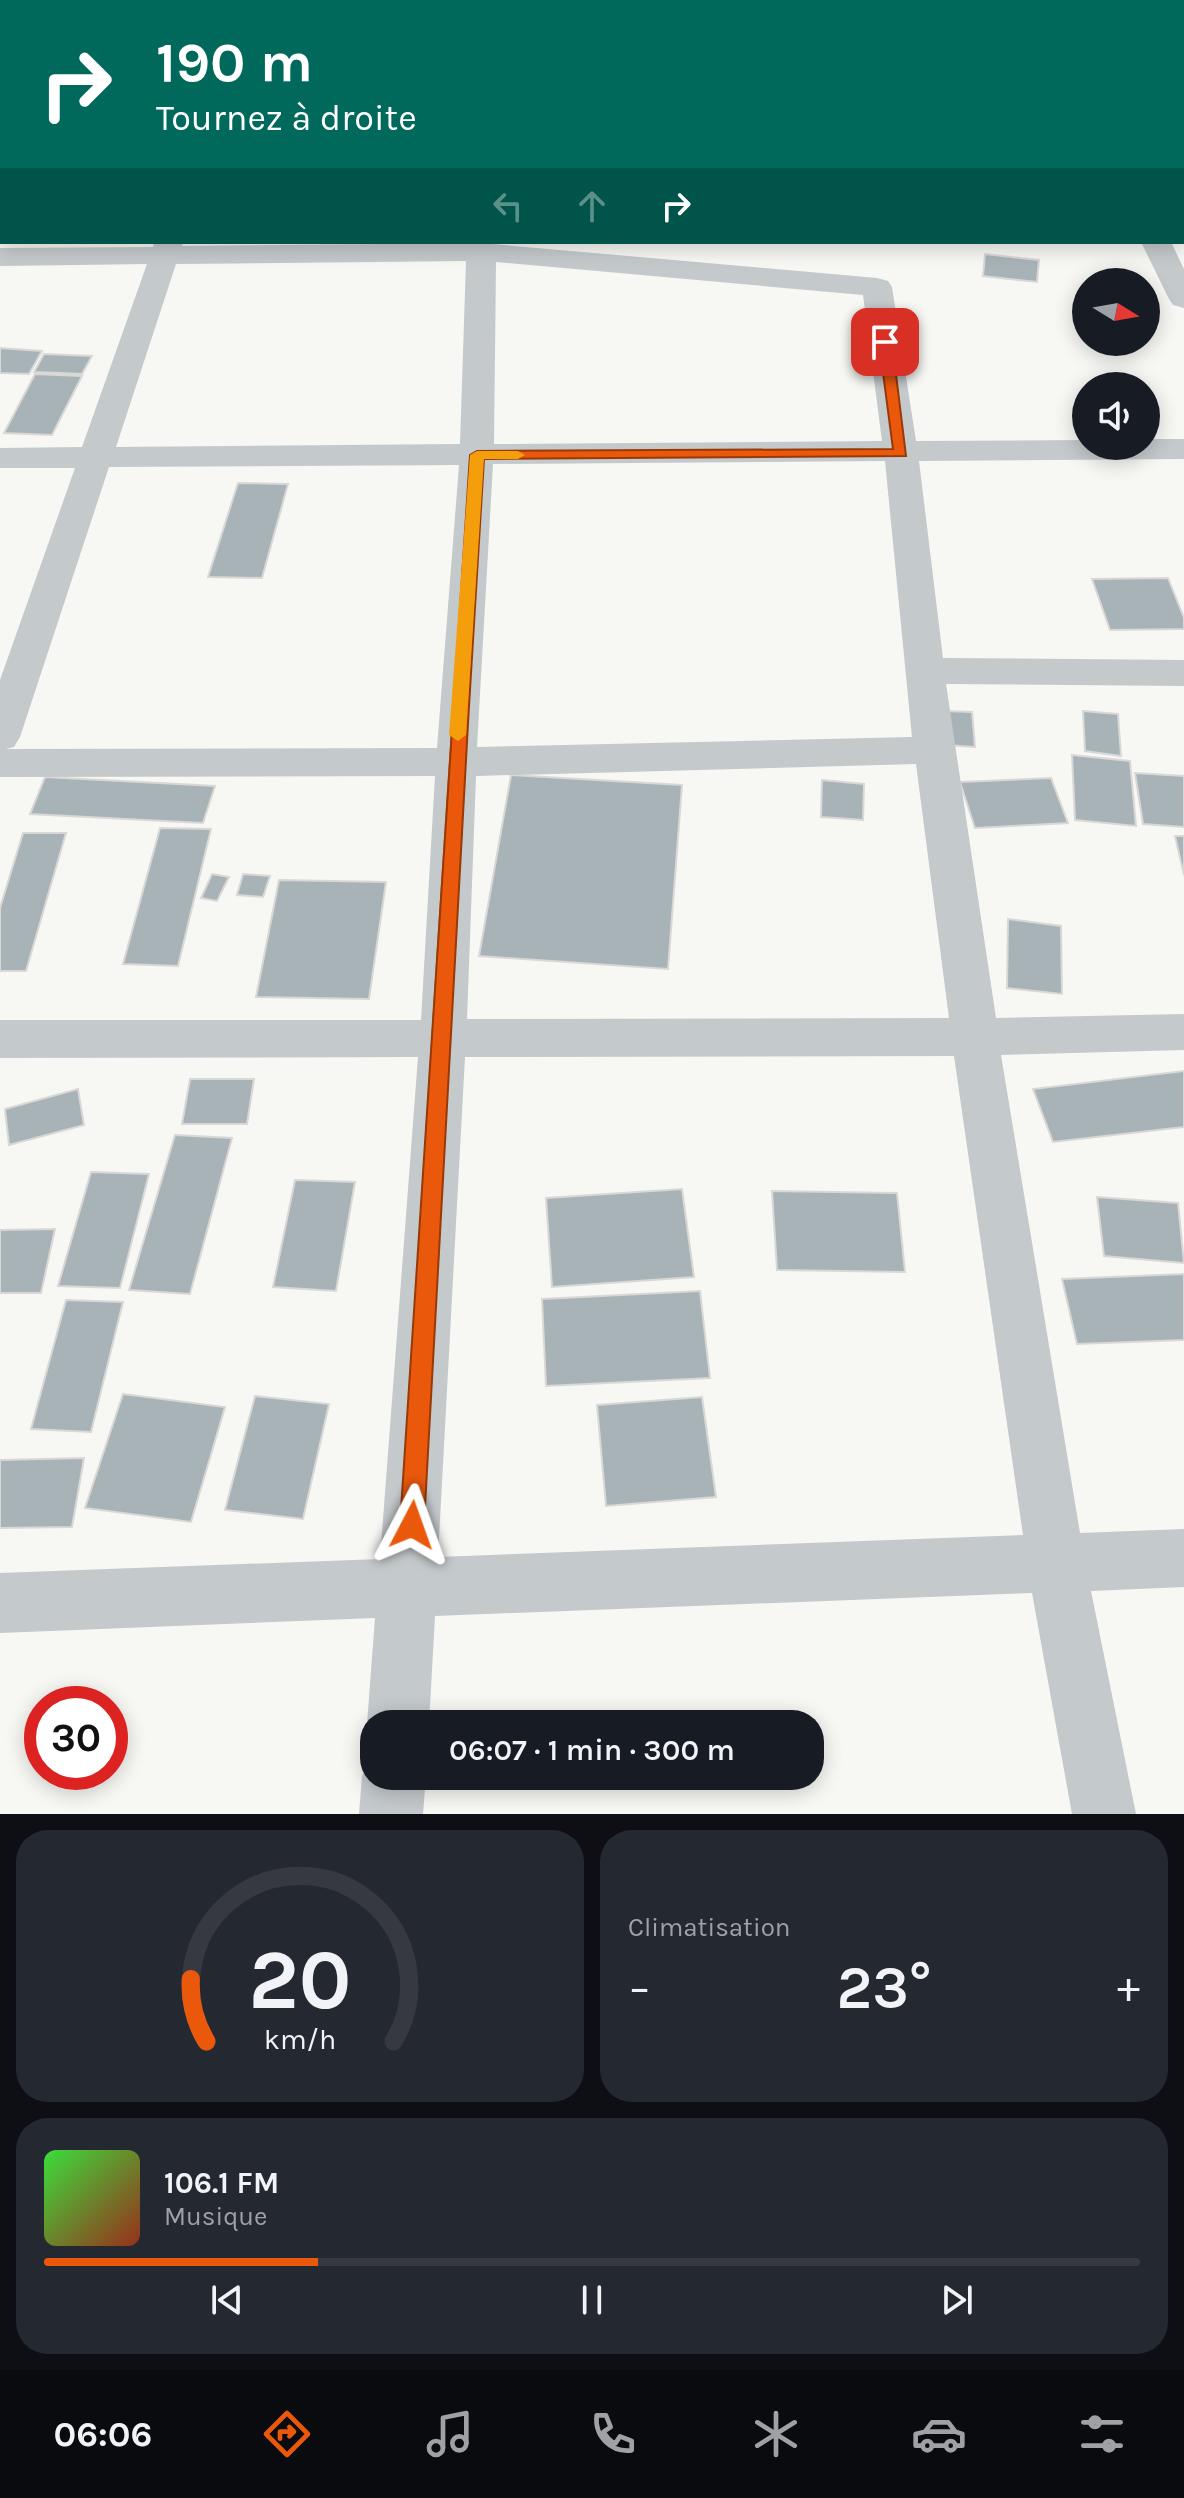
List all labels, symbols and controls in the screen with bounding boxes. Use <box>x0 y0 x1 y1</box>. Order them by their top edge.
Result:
text: 190 m <box>156 30 313 95</box>
icon: right <box>24 32 128 136</box>
text: Tournez à droite <box>156 97 417 139</box>
icon: left <box>486 184 530 228</box>
icon: ahead <box>570 184 614 228</box>
icon: right <box>654 184 698 228</box>
north arrow <box>1072 268 1160 356</box>
map controls <box>1072 268 1160 460</box>
pin <box>851 308 919 376</box>
icon: arrive <box>863 320 907 364</box>
button: sound <box>1072 372 1160 460</box>
position arrow <box>370 1483 454 1567</box>
speed limit sign: 30 <box>24 1686 128 1790</box>
text: 06:07 · 1 min · 300 m <box>449 1732 735 1768</box>
text: Climatisation <box>628 1912 791 1943</box>
text: 20 <box>249 1932 351 2029</box>
text: 23° <box>836 1953 932 2023</box>
text: − <box>628 1962 651 2013</box>
text: + <box>1117 1962 1140 2013</box>
text: km/h <box>264 2023 336 2056</box>
text: 106.1 FM <box>164 2165 279 2201</box>
text: Musique <box>164 2201 267 2232</box>
icon: previous <box>205 2278 249 2322</box>
icon: pause <box>570 2278 614 2322</box>
icon: next <box>935 2278 979 2322</box>
icon: directions <box>259 2406 315 2462</box>
icon: music <box>422 2406 478 2462</box>
icon: phone <box>585 2406 641 2462</box>
icon: climate <box>748 2406 804 2462</box>
icon: car <box>911 2406 967 2462</box>
icon: filters <box>1074 2406 1130 2462</box>
text: 06:06 <box>54 2413 152 2455</box>

